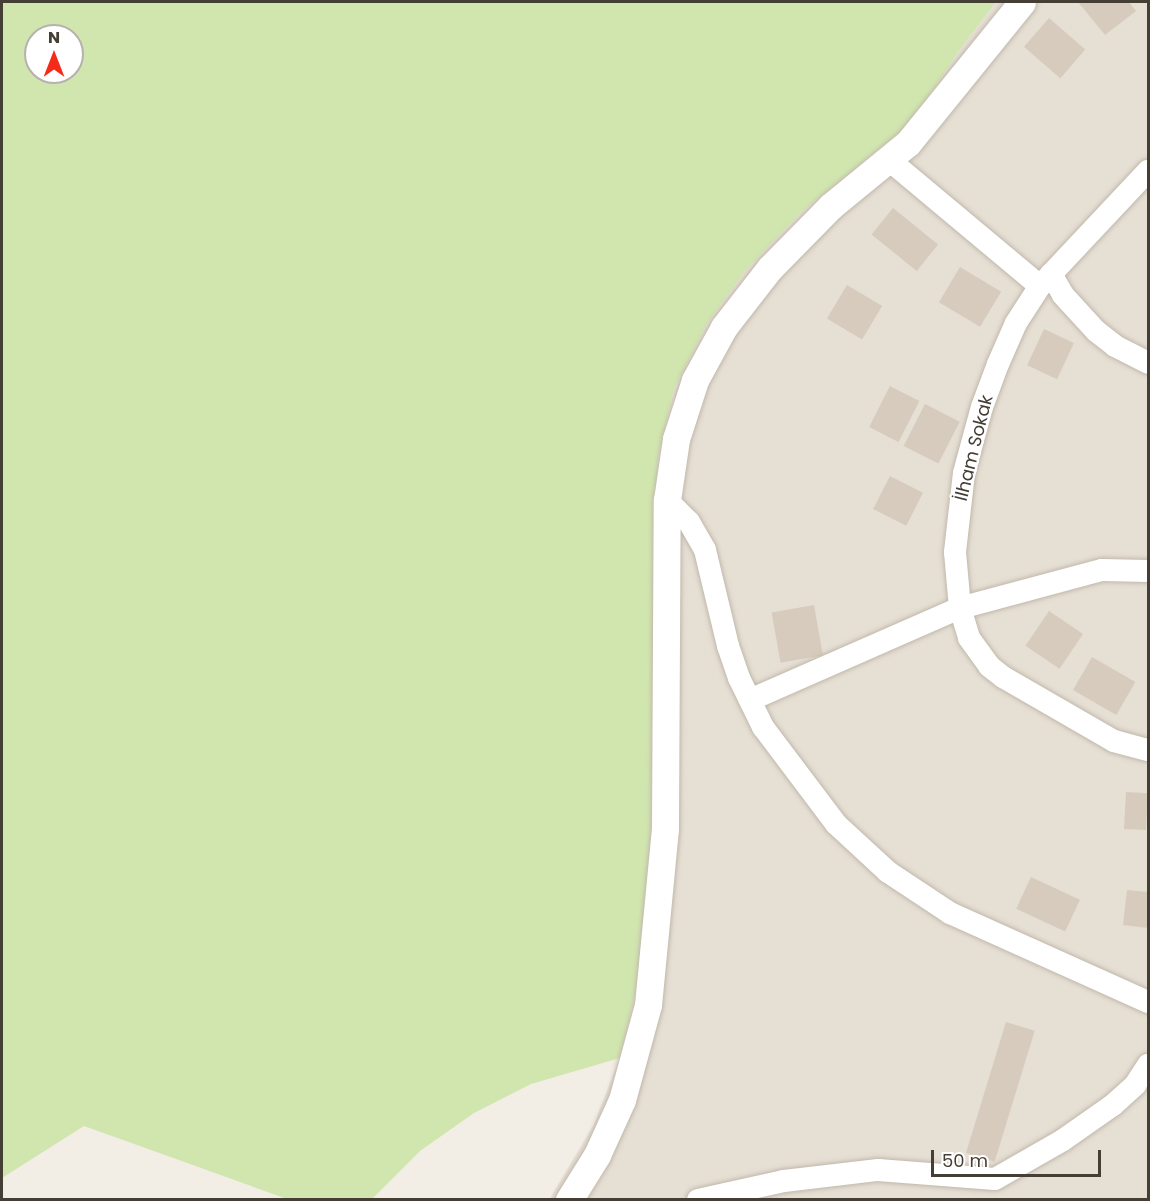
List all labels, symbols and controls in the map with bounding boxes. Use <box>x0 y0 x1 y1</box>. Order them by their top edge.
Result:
north arrow <box>24 24 84 84</box>
text: N <box>48 26 60 49</box>
street label: İlham Sokak <box>950 393 998 503</box>
scale bar <box>934 1138 1104 1176</box>
text: 50 m <box>942 1148 988 1173</box>

